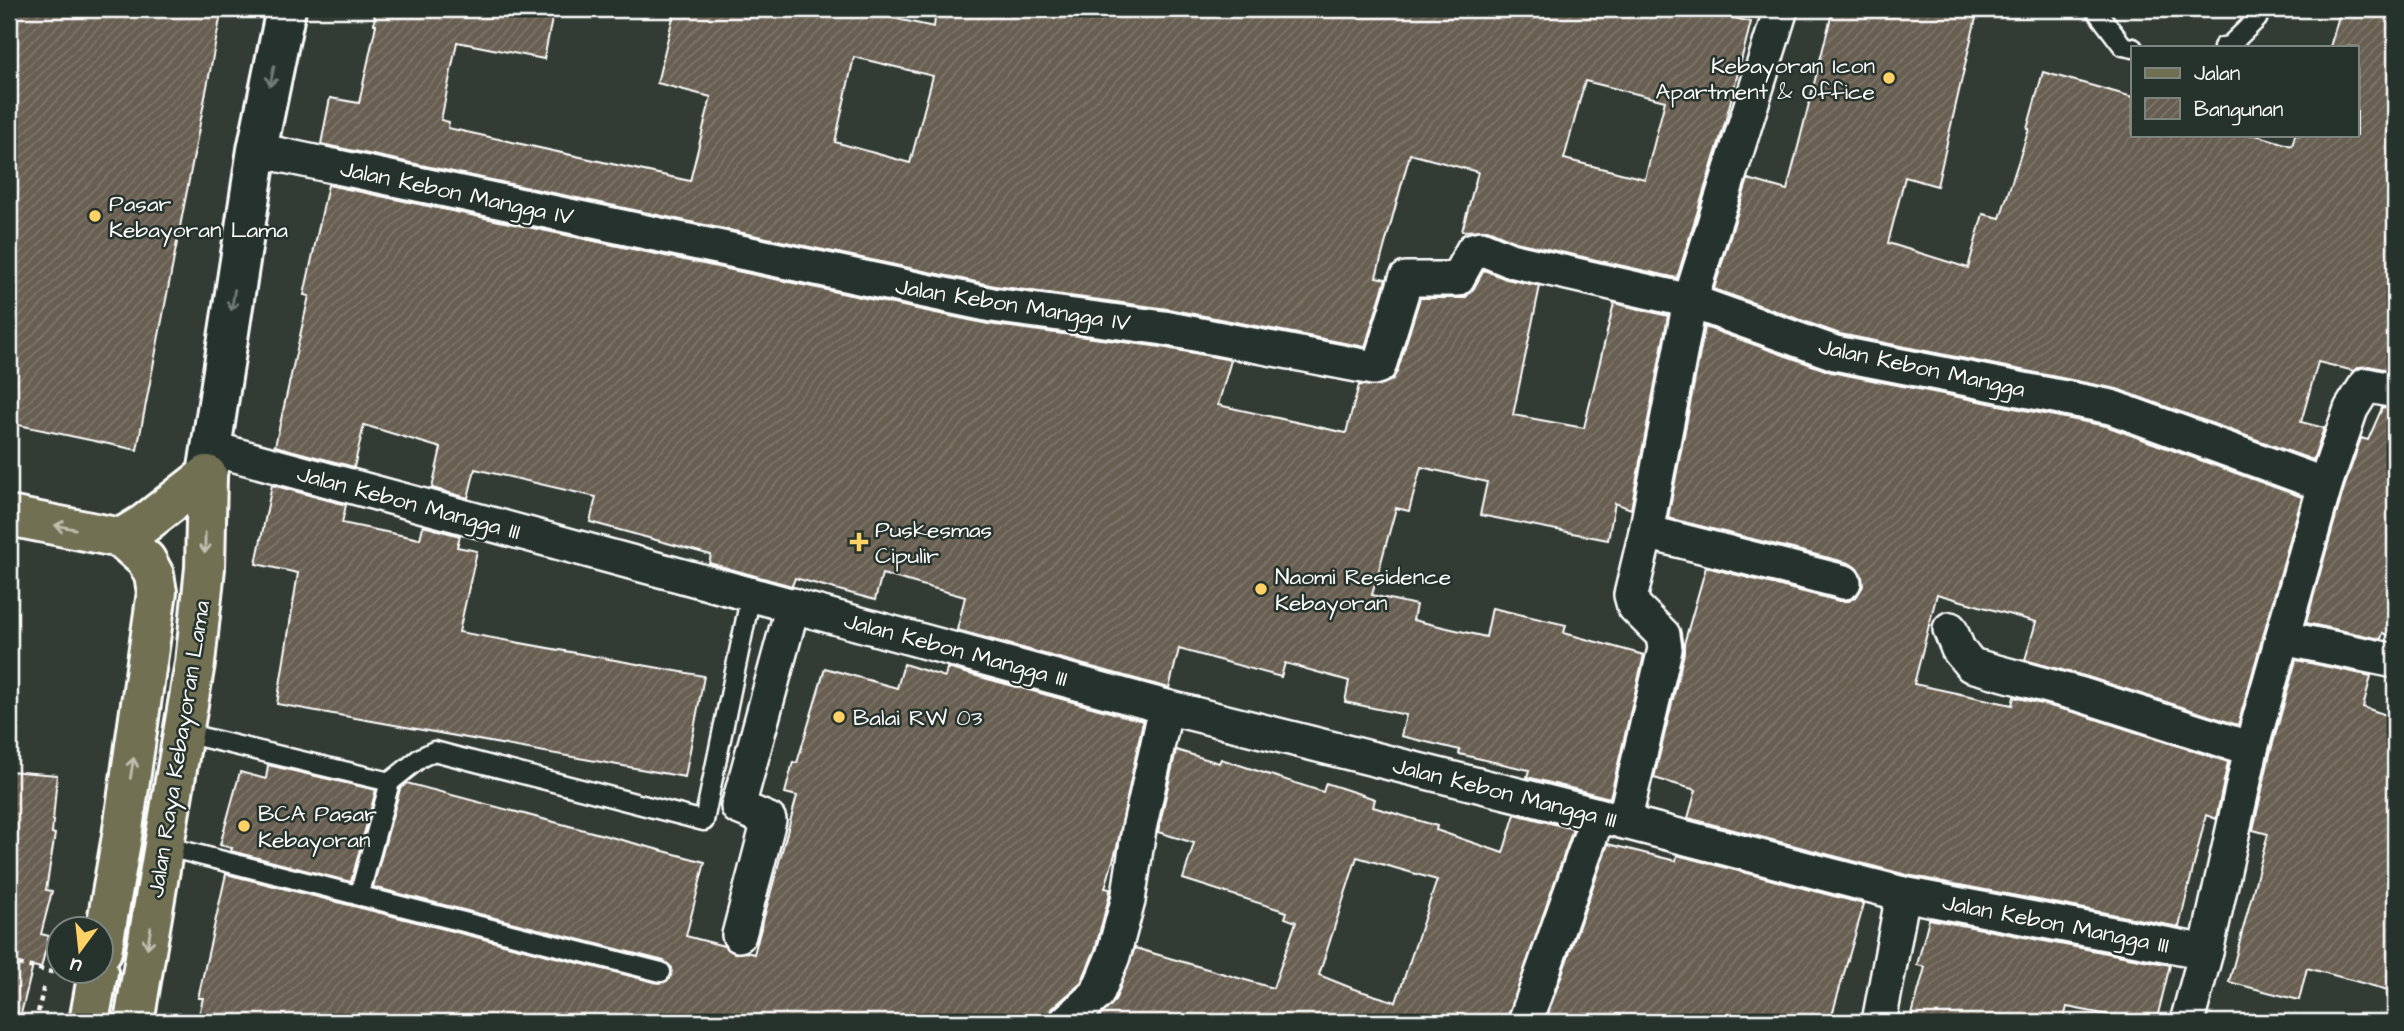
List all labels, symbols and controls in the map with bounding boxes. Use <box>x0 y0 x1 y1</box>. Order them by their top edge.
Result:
legend <box>2131 46 2358 136</box>
place label: Kebayoran Icon Apartment & Office <box>1656 50 1875 108</box>
text: Jalan <box>2194 59 2240 88</box>
one-way arrow <box>265 64 279 87</box>
marker: Kebayoran Icon Apartment & Office <box>1881 70 1897 86</box>
text: Bangunan <box>2194 95 2283 126</box>
street label: Jalan Kebon Mangga IV <box>337 153 577 234</box>
place label: Pasar Kebayoran Lama <box>109 188 288 247</box>
marker: Pasar Kebayoran Lama <box>87 208 103 224</box>
street label: Jalan Kebon Mangga IV <box>893 271 1133 340</box>
one-way arrow <box>226 288 239 311</box>
street label: Jalan Kebon Mangga <box>1815 330 2028 407</box>
street label: Jalan Kebon Mangga III <box>293 458 524 549</box>
place label: Puskesmas Cipulir <box>875 514 992 572</box>
one-way arrow <box>54 520 77 534</box>
one-way arrow <box>199 531 212 554</box>
marker: Puskesmas Cipulir <box>849 532 869 552</box>
place label: Naomi Residence Kebayoran <box>1275 561 1451 620</box>
marker: Naomi Residence Kebayoran <box>1253 581 1269 597</box>
street label: Jalan Raya Kebayoran Lama <box>140 598 219 900</box>
street label: Jalan Kebon Mangga III <box>840 605 1071 696</box>
place label: Balai RW 03 <box>853 702 983 734</box>
marker: Balai RW 03 <box>831 709 847 725</box>
street label: Jalan Kebon Mangga III <box>1389 750 1620 837</box>
one-way arrow <box>126 757 139 780</box>
place label: BCA Pasar Kebayoran <box>258 798 377 857</box>
marker: BCA Pasar Kebayoran <box>236 818 252 834</box>
street label: Jalan Kebon Mangga III <box>1940 886 2172 963</box>
north arrow <box>46 916 116 986</box>
one-way arrow <box>142 926 155 949</box>
text: U <box>67 950 85 979</box>

